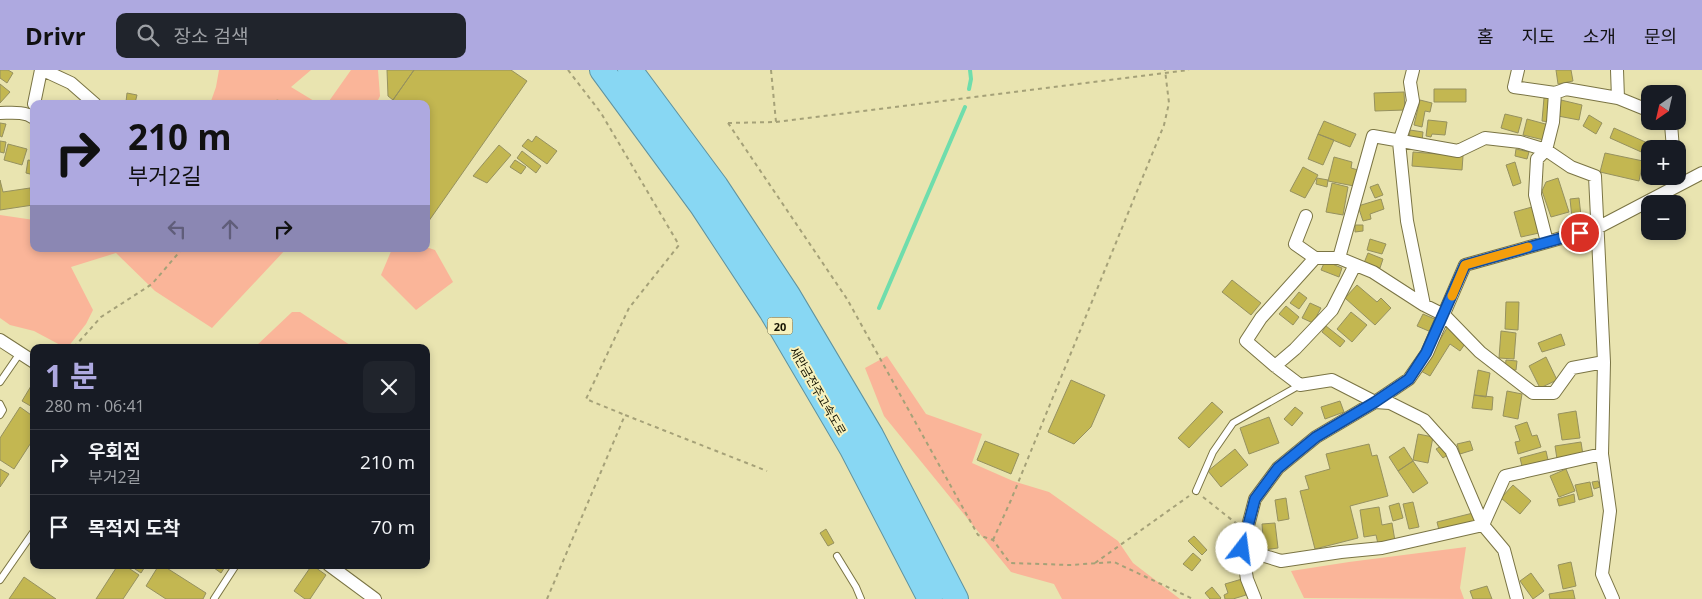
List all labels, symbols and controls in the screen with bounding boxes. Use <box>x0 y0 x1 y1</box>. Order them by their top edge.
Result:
search box <box>116 13 466 58</box>
text: Drivr <box>25 19 86 52</box>
icon: search <box>134 21 162 49</box>
text: 장소 검색 <box>174 23 248 49</box>
text: 홈 <box>1477 24 1494 48</box>
text: 지도 <box>1522 24 1555 48</box>
text: 소개 <box>1583 24 1616 48</box>
text: 문의 <box>1644 24 1677 48</box>
north arrow <box>1641 85 1686 130</box>
map controls <box>1641 85 1686 240</box>
text: 210 m <box>128 113 232 160</box>
icon: right <box>45 120 110 185</box>
button: + <box>1641 140 1686 185</box>
text: 부거2길 <box>128 160 201 190</box>
button: − <box>1641 195 1686 240</box>
pin <box>1559 212 1601 254</box>
icon: left <box>163 215 191 243</box>
icon: ahead <box>216 215 244 243</box>
icon: right <box>269 215 297 243</box>
icon: arrive <box>1566 219 1594 247</box>
road number: 20 <box>768 318 792 334</box>
street label: 새만금전주고속도로 <box>786 344 850 438</box>
text: 1 분 <box>45 355 98 396</box>
button: close <box>363 361 415 413</box>
text: 280 m · 06:41 <box>45 395 145 417</box>
text: 우회전 <box>88 438 140 464</box>
icon: right <box>45 448 73 476</box>
text: 210 m <box>360 449 415 475</box>
text: 부거2길 <box>88 466 141 488</box>
icon: arrive <box>45 513 73 541</box>
text: 70 m <box>371 514 415 540</box>
text: 목적지 도착 <box>88 515 180 541</box>
position arrow <box>1215 522 1267 574</box>

